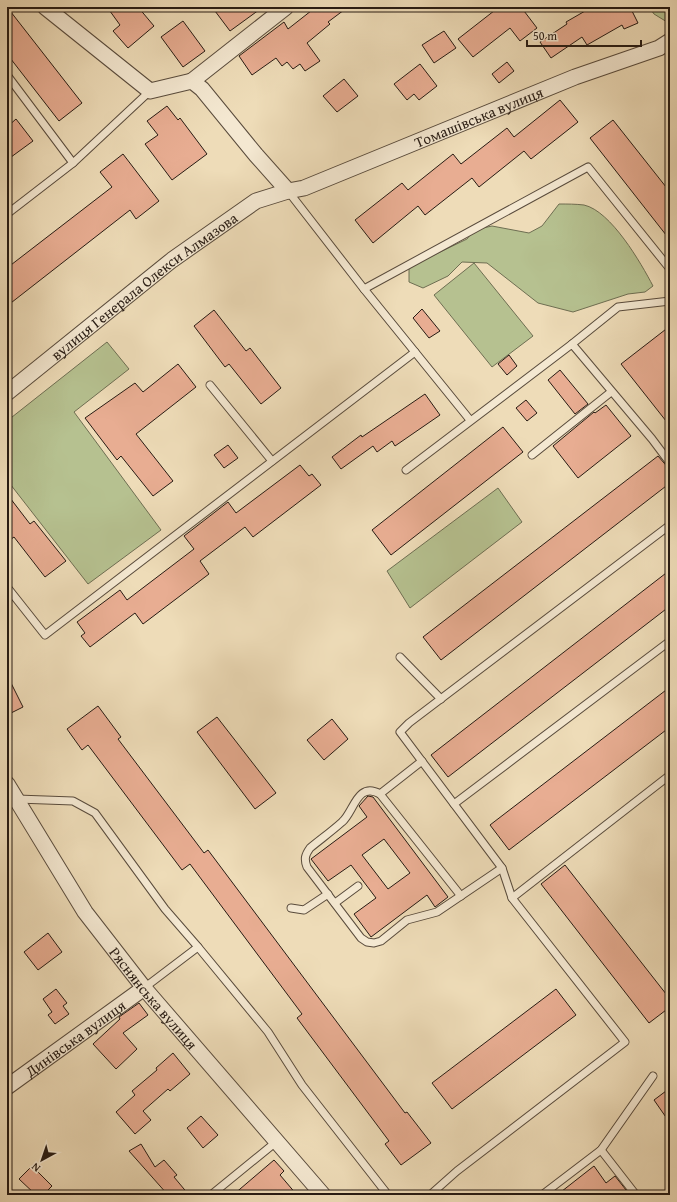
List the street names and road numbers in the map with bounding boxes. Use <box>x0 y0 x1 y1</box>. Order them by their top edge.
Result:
street label: Томашівська вулиця <box>411 81 546 152</box>
street label: вулиця Генерала Олекси Алмазова <box>46 206 242 364</box>
street label: Ряснянська вулиця <box>105 942 203 1054</box>
street label: Динівська вулиця <box>20 994 130 1082</box>

